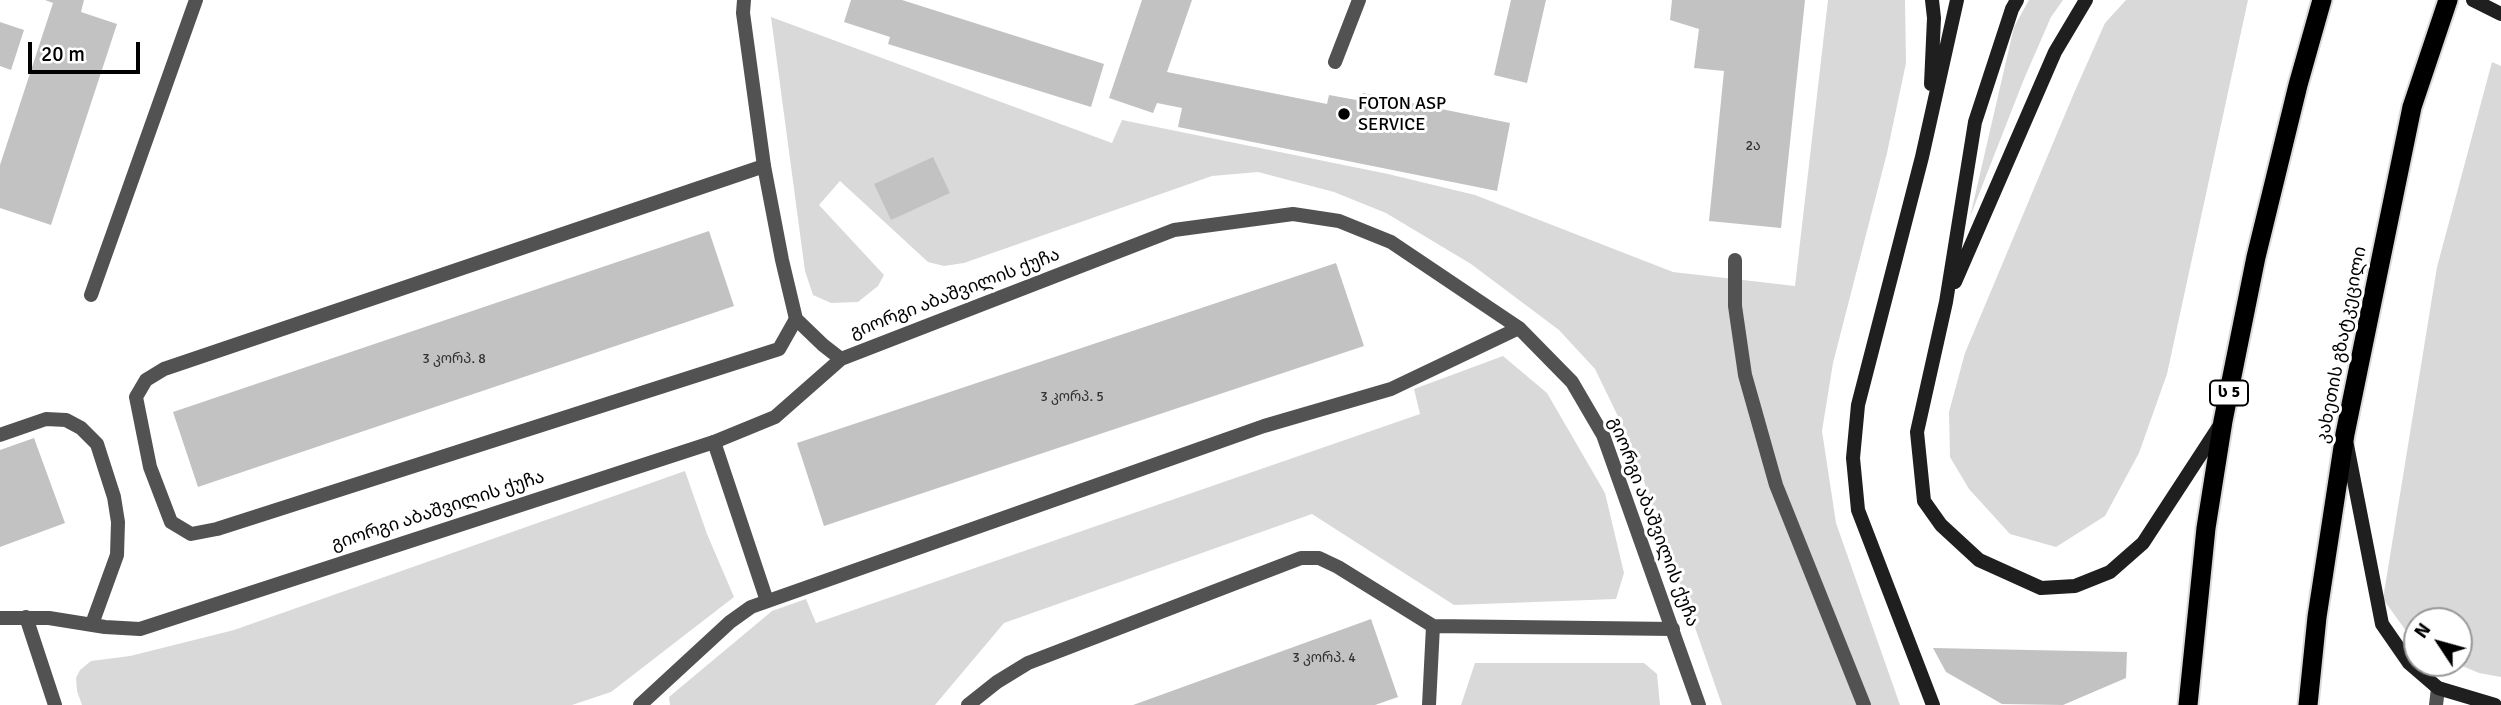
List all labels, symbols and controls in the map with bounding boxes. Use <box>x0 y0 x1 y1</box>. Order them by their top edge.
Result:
scale bar <box>32 28 144 72</box>
text: 20 m <box>41 41 85 67</box>
place label: FOTON ASP SERVICE <box>1358 93 1446 136</box>
marker: FOTON ASP SERVICE <box>1336 106 1352 122</box>
house number: 2ა <box>1745 138 1761 154</box>
street label: გიორგი აბაშვილის ქუჩა <box>847 244 1063 344</box>
street label: კახეთის გზატკეცილი <box>2312 245 2372 445</box>
house number: 3 კორპ. 8 <box>422 351 486 367</box>
road number: ს 5 <box>2210 380 2248 406</box>
house number: 3 კორპ. 5 <box>1040 389 1104 405</box>
street label: გიორგი აბაშვილის ქუჩა <box>1603 414 1703 630</box>
street label: გიორგი აბაშვილის ქუჩა <box>329 466 547 556</box>
north arrow <box>2403 607 2473 677</box>
text: N <box>2409 618 2436 643</box>
house number: 3 კორპ. 4 <box>1292 650 1356 666</box>

